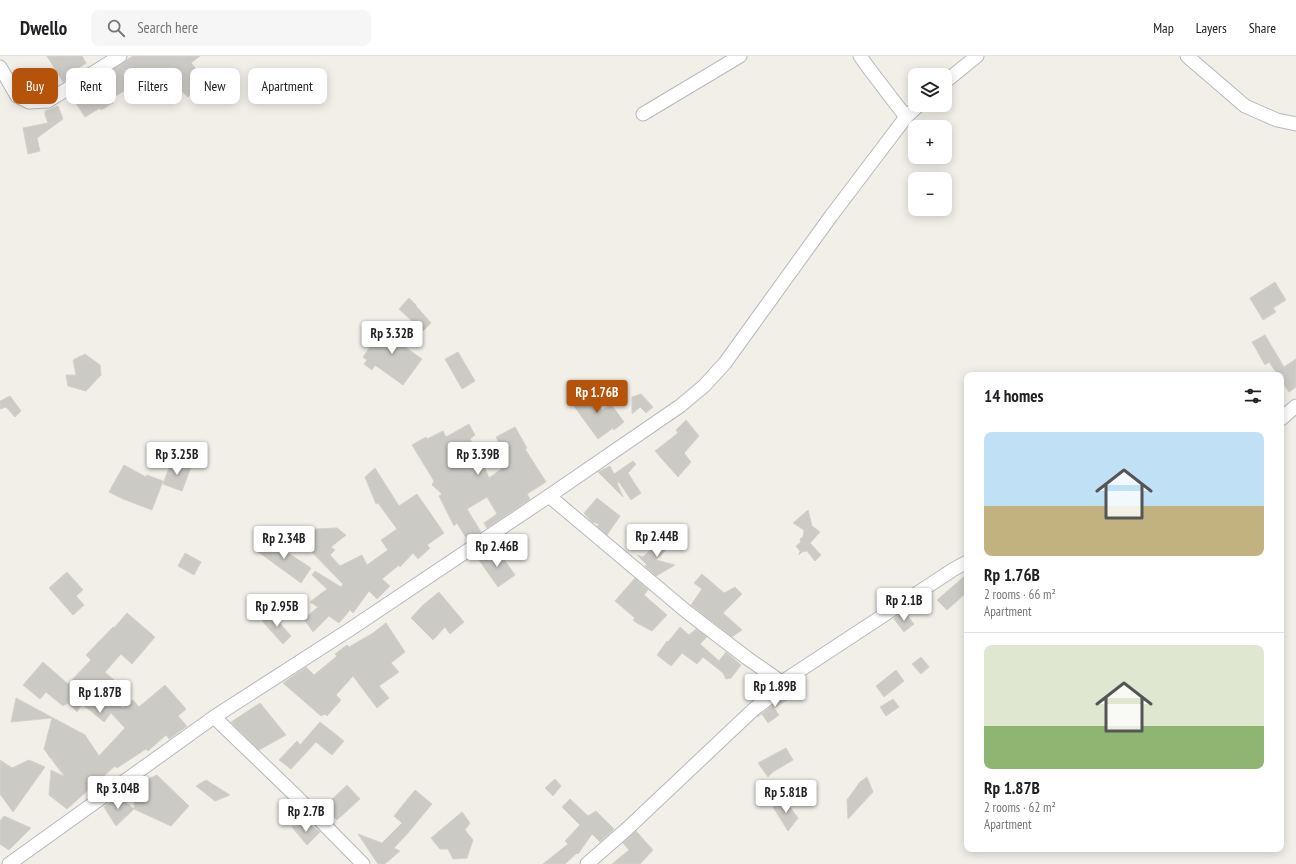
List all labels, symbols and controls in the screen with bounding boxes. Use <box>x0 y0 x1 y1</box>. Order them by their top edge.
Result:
search box <box>91 10 371 46</box>
text: Dwello <box>20 16 67 40</box>
icon: search <box>105 17 127 39</box>
text: Search here <box>137 18 198 37</box>
text: Map <box>1153 19 1174 37</box>
text: Layers <box>1196 19 1227 37</box>
text: Share <box>1249 19 1276 37</box>
chip: Buy <box>12 68 58 104</box>
chip: Rent <box>66 68 116 104</box>
chip: Filters <box>124 68 182 104</box>
chip: New <box>190 68 240 104</box>
chip: Apartment <box>248 68 327 104</box>
map controls <box>908 68 952 216</box>
button: layers <box>908 68 952 112</box>
button: + <box>908 120 952 164</box>
button: − <box>908 172 952 216</box>
pin: Rp 3.32B <box>351 321 433 355</box>
text: Rp 3.32B <box>371 325 413 342</box>
pin: Rp 1.76B <box>556 380 638 414</box>
text: Rp 1.76B <box>576 384 618 401</box>
text: 14 homes <box>984 385 1043 407</box>
icon: filters <box>1242 385 1264 407</box>
pin: Rp 3.25B <box>136 442 218 476</box>
pin: Rp 3.39B <box>437 442 519 476</box>
text: Rp 3.25B <box>156 446 198 463</box>
text: Rp 3.39B <box>457 446 499 463</box>
icon: home <box>1088 458 1160 530</box>
pin: Rp 2.44B <box>616 524 698 558</box>
pin: Rp 2.34B <box>243 526 325 560</box>
text: Rp 2.44B <box>636 528 678 545</box>
text: Rp 2.34B <box>263 530 305 547</box>
pin: Rp 2.46B <box>456 534 538 568</box>
text: Rp 2.46B <box>476 538 518 555</box>
text: Rp 1.76B <box>984 564 1040 586</box>
text: 2 rooms · 66 m² <box>984 586 1056 603</box>
pin: Rp 2.1B <box>867 588 941 622</box>
text: Rp 2.1B <box>886 592 922 609</box>
pin: Rp 2.95B <box>236 594 318 628</box>
text: Rp 2.95B <box>256 598 298 615</box>
text: Apartment <box>984 603 1032 620</box>
icon: home <box>1088 671 1160 743</box>
pin: Rp 1.89B <box>734 674 816 708</box>
text: Rp 1.89B <box>754 678 796 695</box>
pin: Rp 1.87B <box>59 680 141 714</box>
text: Rp 1.87B <box>79 684 121 701</box>
pin: Rp 3.04B <box>77 776 159 810</box>
text: Rp 1.87B <box>984 777 1040 799</box>
text: Rp 3.04B <box>97 780 139 797</box>
pin: Rp 5.81B <box>745 780 827 814</box>
text: Rp 5.81B <box>765 784 807 801</box>
pin: Rp 2.7B <box>269 799 343 833</box>
text: 2 rooms · 62 m² <box>984 799 1056 816</box>
text: Rp 2.7B <box>288 803 324 820</box>
text: Apartment <box>984 816 1032 833</box>

